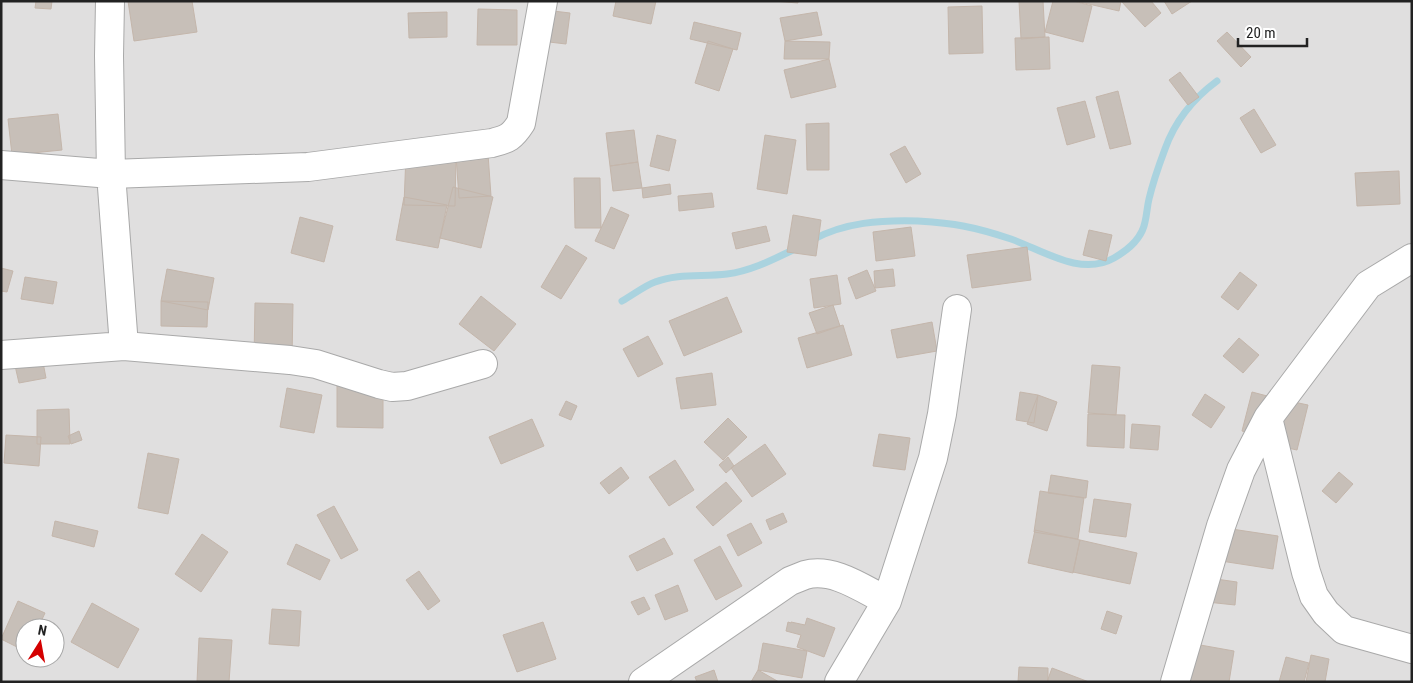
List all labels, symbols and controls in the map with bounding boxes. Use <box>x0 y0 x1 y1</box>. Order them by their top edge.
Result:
scale bar <box>1238 15 1307 47</box>
text: 20 m <box>1246 24 1276 42</box>
north arrow <box>15 618 65 668</box>
text: N <box>37 622 48 639</box>

